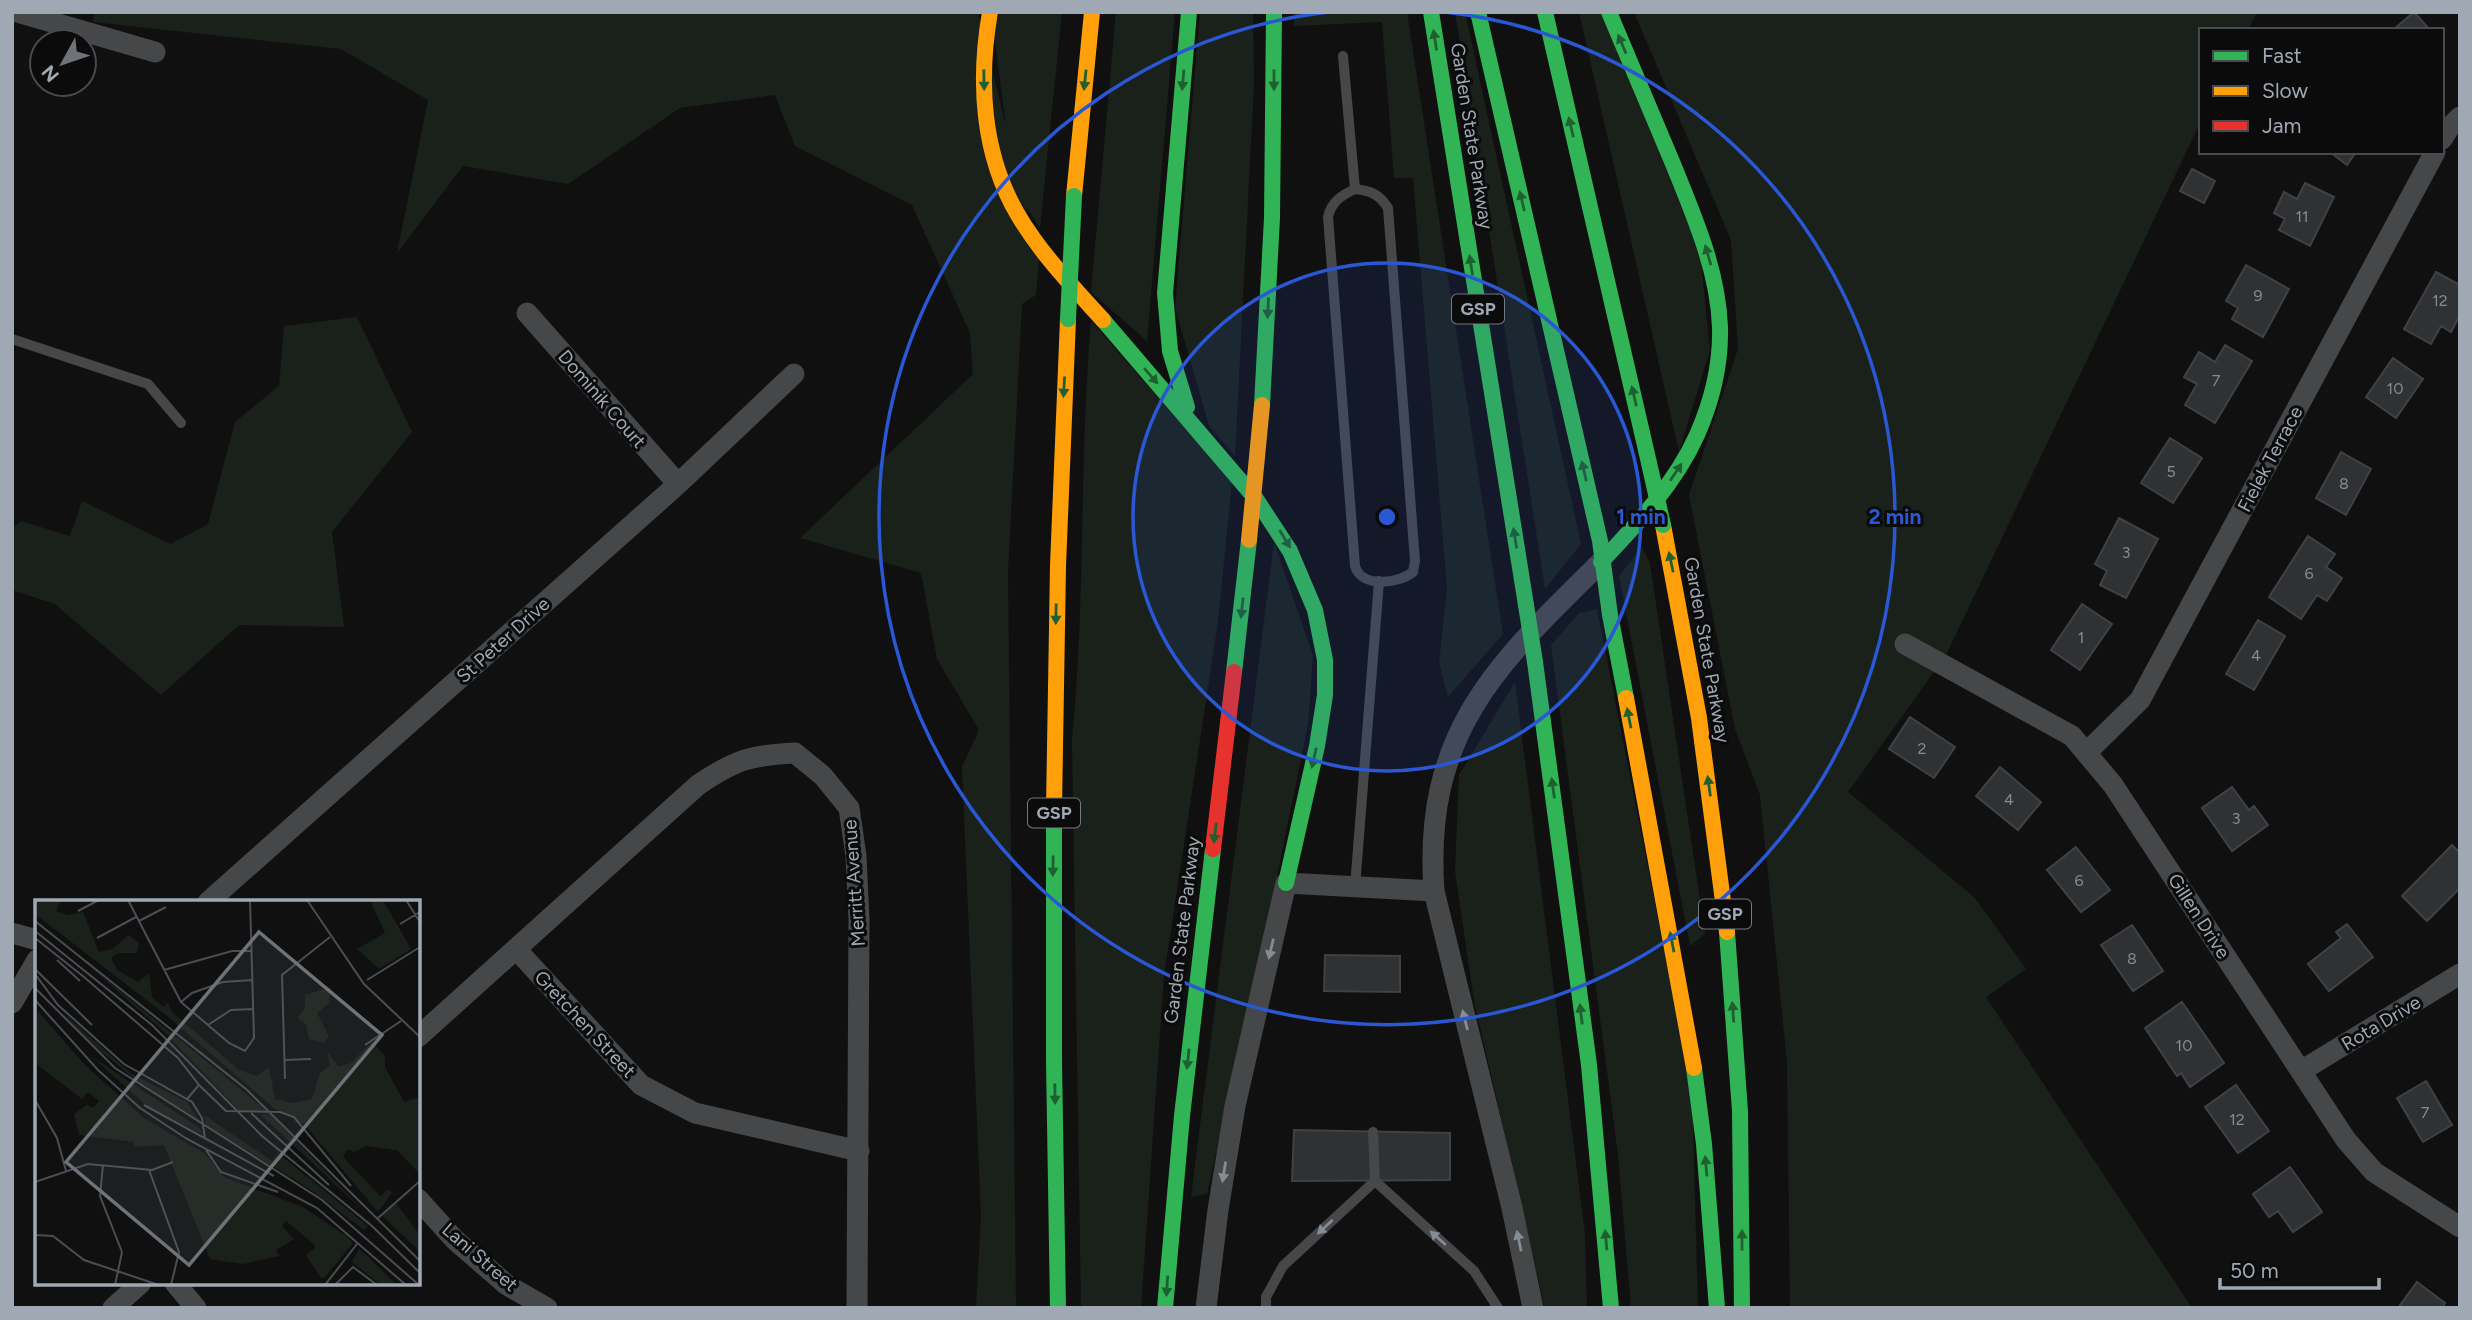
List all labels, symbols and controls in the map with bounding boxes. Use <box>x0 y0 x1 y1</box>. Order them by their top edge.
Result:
north arrow <box>28 28 98 98</box>
legend <box>2199 28 2444 154</box>
one-way arrow <box>1429 29 1440 51</box>
one-way arrow <box>1617 33 1628 54</box>
street label: Garden State Parkway <box>1446 41 1498 231</box>
text: Fast <box>2262 43 2302 68</box>
text: N <box>37 61 64 87</box>
one-way arrow <box>978 69 990 91</box>
one-way arrow <box>1080 69 1091 91</box>
one-way arrow <box>1177 69 1188 91</box>
one-way arrow <box>1268 70 1280 92</box>
text: Slow <box>2262 78 2308 103</box>
text: Jam <box>2262 113 2301 138</box>
one-way arrow <box>1565 116 1576 138</box>
one-way arrow <box>1516 190 1527 212</box>
house number: 11 <box>2295 207 2309 226</box>
one-way arrow <box>1703 244 1713 265</box>
one-way arrow <box>1465 253 1476 275</box>
house number: 9 <box>2253 286 2263 305</box>
house number: 12 <box>2432 291 2448 310</box>
road number: GSP <box>1452 295 1504 324</box>
one-way arrow <box>1262 297 1273 319</box>
street label: Dominik Court <box>553 345 651 453</box>
one-way arrow <box>1143 367 1159 385</box>
house number: 7 <box>2212 371 2221 390</box>
one-way arrow <box>1059 376 1070 398</box>
house number: 10 <box>2387 379 2403 398</box>
one-way arrow <box>1628 385 1639 407</box>
street label: Fielek Terrace <box>2233 402 2307 516</box>
one-way arrow <box>1579 460 1590 482</box>
one-way arrow <box>1669 462 1682 481</box>
house number: 5 <box>2166 462 2176 481</box>
house number: 8 <box>2339 474 2349 493</box>
text: 1 min <box>1616 504 1666 529</box>
text: 2 min <box>1869 504 1921 529</box>
centre of rings <box>1375 505 1399 529</box>
one-way arrow <box>1509 526 1520 548</box>
one-way arrow <box>1278 530 1291 549</box>
house number: 3 <box>2122 543 2130 562</box>
one-way arrow <box>1665 551 1676 573</box>
street label: Garden State Parkway <box>1679 555 1735 745</box>
house number: 6 <box>2304 564 2314 583</box>
street label: St Peter Drive <box>452 592 554 688</box>
one-way arrow <box>1236 597 1247 619</box>
one-way arrow <box>1051 604 1062 626</box>
house number: 1 <box>2078 628 2084 647</box>
house number: 4 <box>2251 646 2261 665</box>
one-way arrow <box>1624 707 1635 729</box>
house number: 2 <box>1918 739 1926 758</box>
one-way arrow <box>1308 747 1319 769</box>
one-way arrow <box>1703 775 1714 797</box>
one-way arrow <box>1547 777 1558 799</box>
house number: 4 <box>2004 790 2014 809</box>
road number: GSP <box>1028 798 1080 828</box>
house number: 3 <box>2232 809 2240 828</box>
street label: Merritt Avenue <box>838 819 870 947</box>
one-way arrow <box>1209 823 1220 845</box>
street label: Garden State Parkway <box>1159 835 1205 1025</box>
one-way arrow <box>1047 856 1059 878</box>
street label: Gillen Drive <box>2163 869 2235 963</box>
house number: 6 <box>2074 871 2084 890</box>
inset map <box>35 900 420 1285</box>
road number: GSP <box>1699 900 1751 929</box>
one-way arrow <box>1666 931 1677 953</box>
one-way arrow <box>1265 938 1276 960</box>
house number: 8 <box>2127 949 2137 968</box>
street label: Gretchen Street <box>529 966 641 1082</box>
street label: Rota Drive <box>2337 990 2425 1056</box>
one-way arrow <box>1728 1001 1739 1023</box>
one-way arrow <box>1576 1002 1587 1024</box>
one-way arrow <box>1459 1009 1470 1031</box>
house number: 10 <box>2176 1036 2192 1055</box>
one-way arrow <box>1182 1049 1193 1071</box>
one-way arrow <box>1049 1083 1061 1105</box>
house number: 7 <box>2421 1103 2430 1122</box>
house number: 12 <box>2229 1110 2245 1129</box>
one-way arrow <box>1700 1155 1711 1177</box>
one-way arrow <box>1218 1161 1229 1183</box>
street label: Lani Street <box>438 1218 522 1296</box>
one-way arrow <box>1316 1219 1334 1235</box>
one-way arrow <box>1600 1228 1611 1250</box>
one-way arrow <box>1736 1228 1748 1250</box>
one-way arrow <box>1429 1230 1447 1246</box>
one-way arrow <box>1514 1230 1525 1252</box>
scale bar <box>2220 1246 2379 1290</box>
text: 50 m <box>2230 1258 2279 1283</box>
one-way arrow <box>1161 1275 1172 1297</box>

